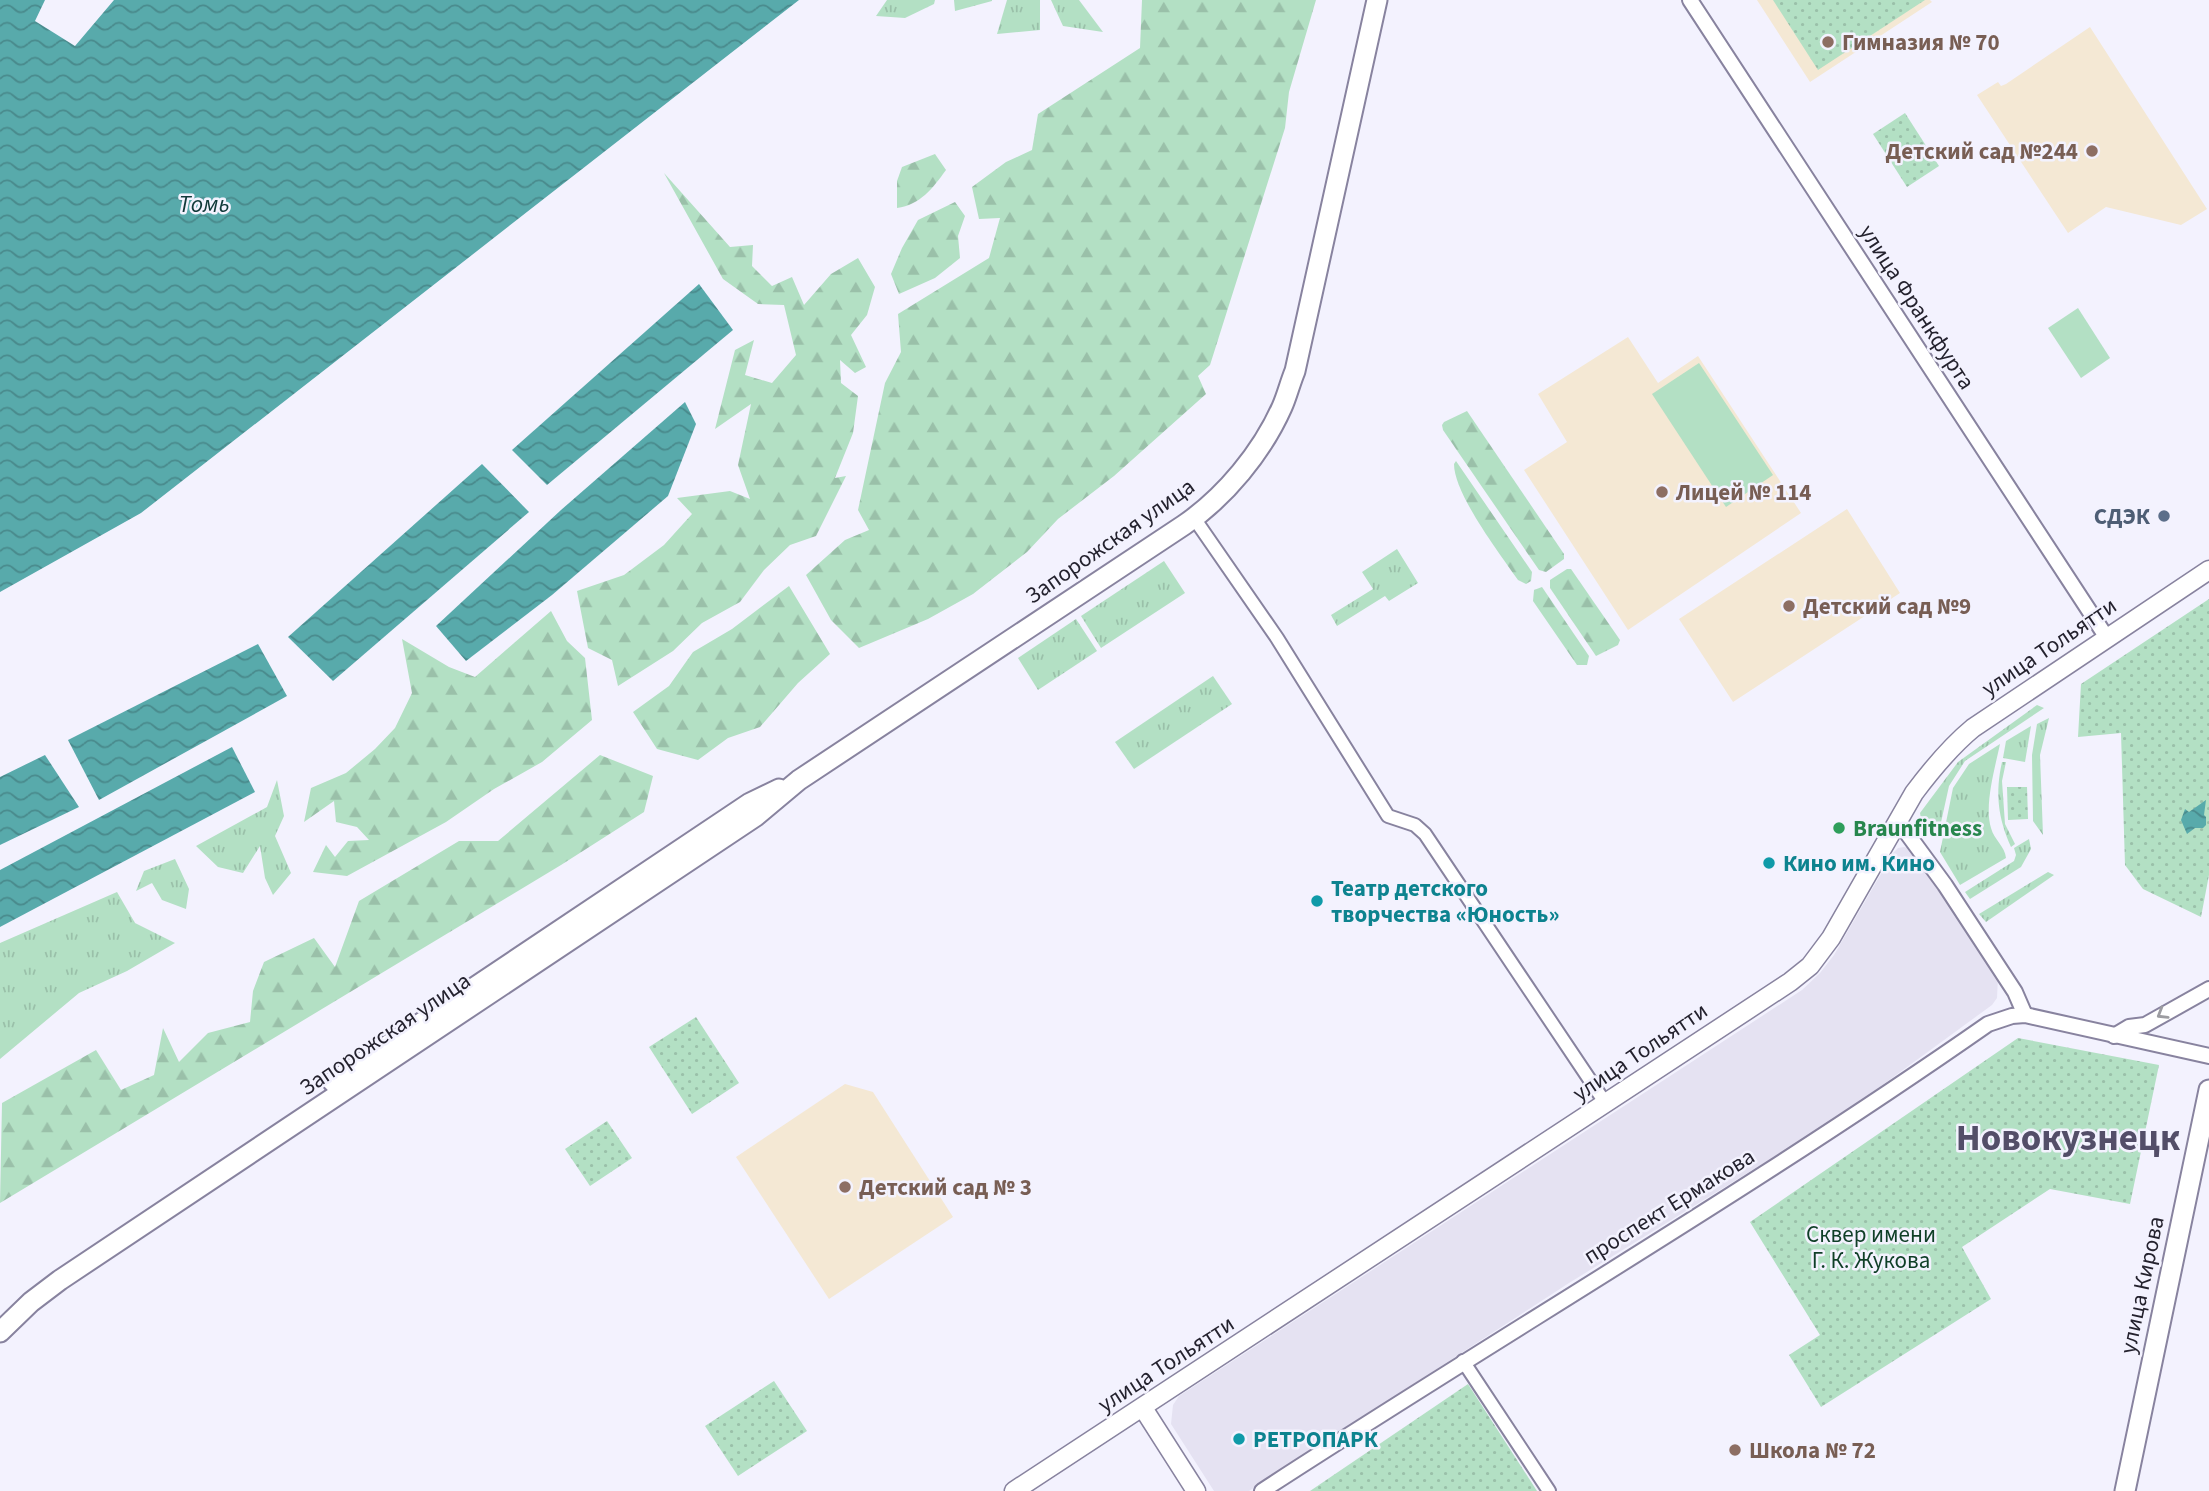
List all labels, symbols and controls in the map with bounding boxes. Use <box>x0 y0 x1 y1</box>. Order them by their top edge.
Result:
place label: Гимназия № 70 <box>1842 26 2000 59</box>
marker: Гимназия № 70 <box>1820 34 1836 50</box>
place label: Детский сад №244 <box>1886 135 2078 168</box>
marker: Детский сад №244 <box>2084 143 2100 159</box>
water label: Томь <box>178 187 230 222</box>
street label: улица Франкфурта <box>1851 218 1983 396</box>
street label: Запорожская улица <box>1019 470 1201 612</box>
place label: Лицей № 114 <box>1675 476 1811 509</box>
marker: Лицей № 114 <box>1654 484 1670 500</box>
place label: СДЭК <box>2094 500 2151 533</box>
marker: СДЭК <box>2156 508 2172 524</box>
street label: улица Тольятти <box>1975 589 2123 705</box>
place label: Детский сад №9 <box>1803 590 1971 623</box>
marker: Детский сад №9 <box>1781 598 1797 614</box>
place label: Braunfitness <box>1853 812 1982 845</box>
marker: Braunfitness <box>1831 820 1847 836</box>
place label: Кино им. Кино <box>1783 847 1935 880</box>
marker: Кино им. Кино <box>1761 855 1777 871</box>
place label: Театр детского творчества «Юность» <box>1331 872 1559 931</box>
marker: Театр детского творчества «Юность» <box>1309 893 1325 909</box>
street label: Запорожская улица <box>293 964 477 1104</box>
street label: улица Тольятти <box>1566 994 1714 1110</box>
one-way arrow <box>2157 1006 2170 1019</box>
district label: Новокузнецк <box>1956 1112 2181 1165</box>
street label: проспект Ермакова <box>1577 1140 1761 1272</box>
place label: Детский сад № 3 <box>859 1171 1032 1204</box>
marker: Детский сад № 3 <box>837 1179 853 1195</box>
street label: улица Кирова <box>2111 1213 2173 1357</box>
park label: Сквер имени Г. К. Жукова <box>1806 1218 1936 1277</box>
street label: улица Тольятти <box>1091 1307 1241 1421</box>
place label: РЕТРОПАРК <box>1253 1423 1379 1456</box>
marker: РЕТРОПАРК <box>1231 1431 1247 1447</box>
place label: Школа № 72 <box>1749 1434 1876 1467</box>
marker: Школа № 72 <box>1727 1442 1743 1458</box>

